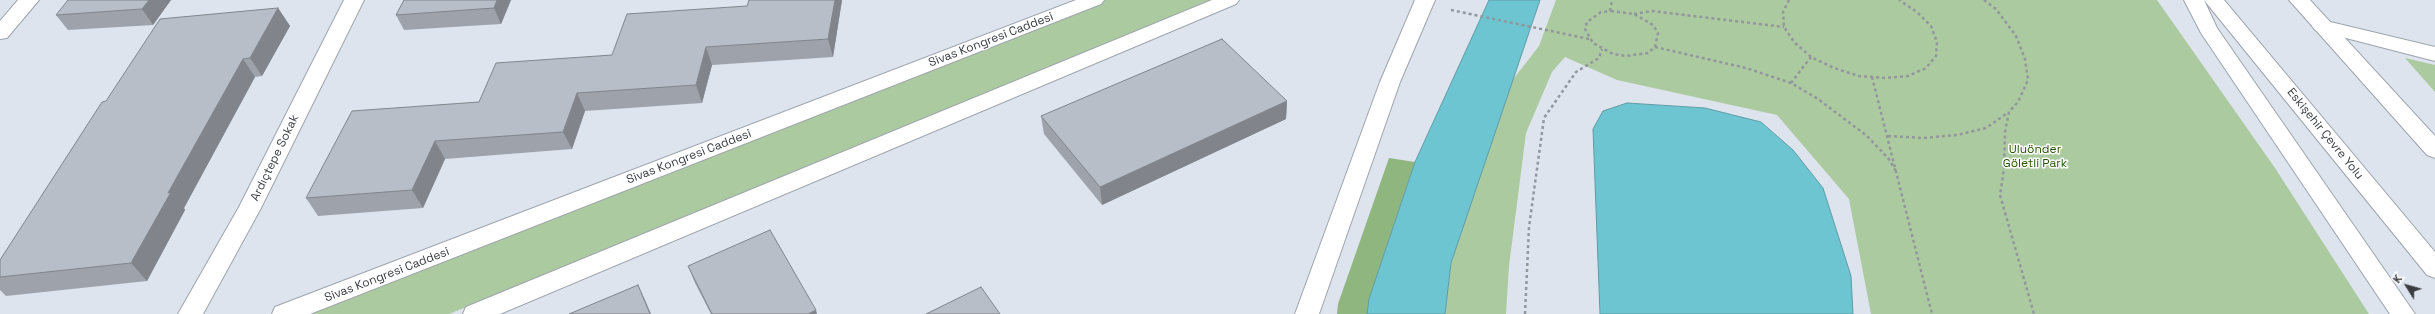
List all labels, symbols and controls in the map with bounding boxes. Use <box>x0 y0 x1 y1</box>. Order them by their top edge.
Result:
street label: Sivas Kongresi Caddesi <box>927 10 1055 70</box>
street label: Eskişehir Çevre Yolu <box>2284 85 2366 183</box>
street label: Ardıçtepe Sokak <box>248 112 302 204</box>
street label: Sivas Kongresi Caddesi <box>625 127 753 187</box>
park label: Uluönder Göletli Park <box>2003 143 2067 171</box>
street label: Sivas Kongresi Caddesi <box>323 245 451 305</box>
north arrow <box>2387 266 2427 306</box>
text: K <box>2390 272 2405 286</box>

